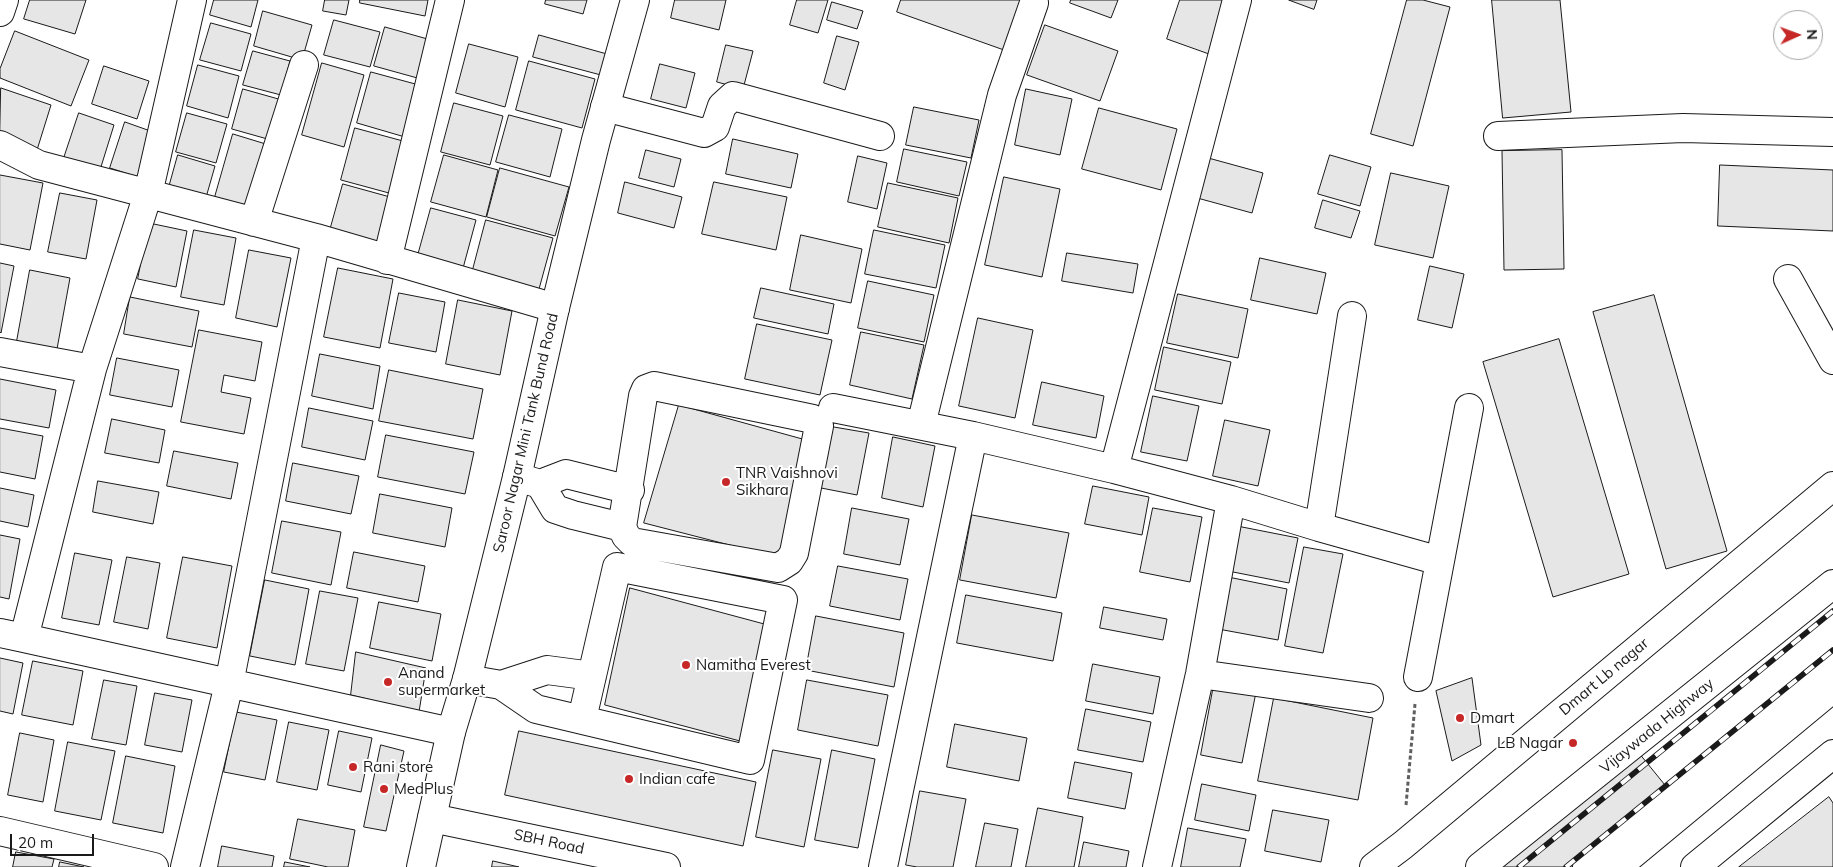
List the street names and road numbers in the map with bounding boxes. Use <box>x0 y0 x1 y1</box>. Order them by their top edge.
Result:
street label: Saroor Nagar Mini Tank Bund Road <box>490 312 562 554</box>
street label: Dmart Lb nagar <box>1556 635 1652 719</box>
street label: Vijaywada Highway <box>1597 675 1717 777</box>
street label: SBH Road <box>512 826 586 858</box>

